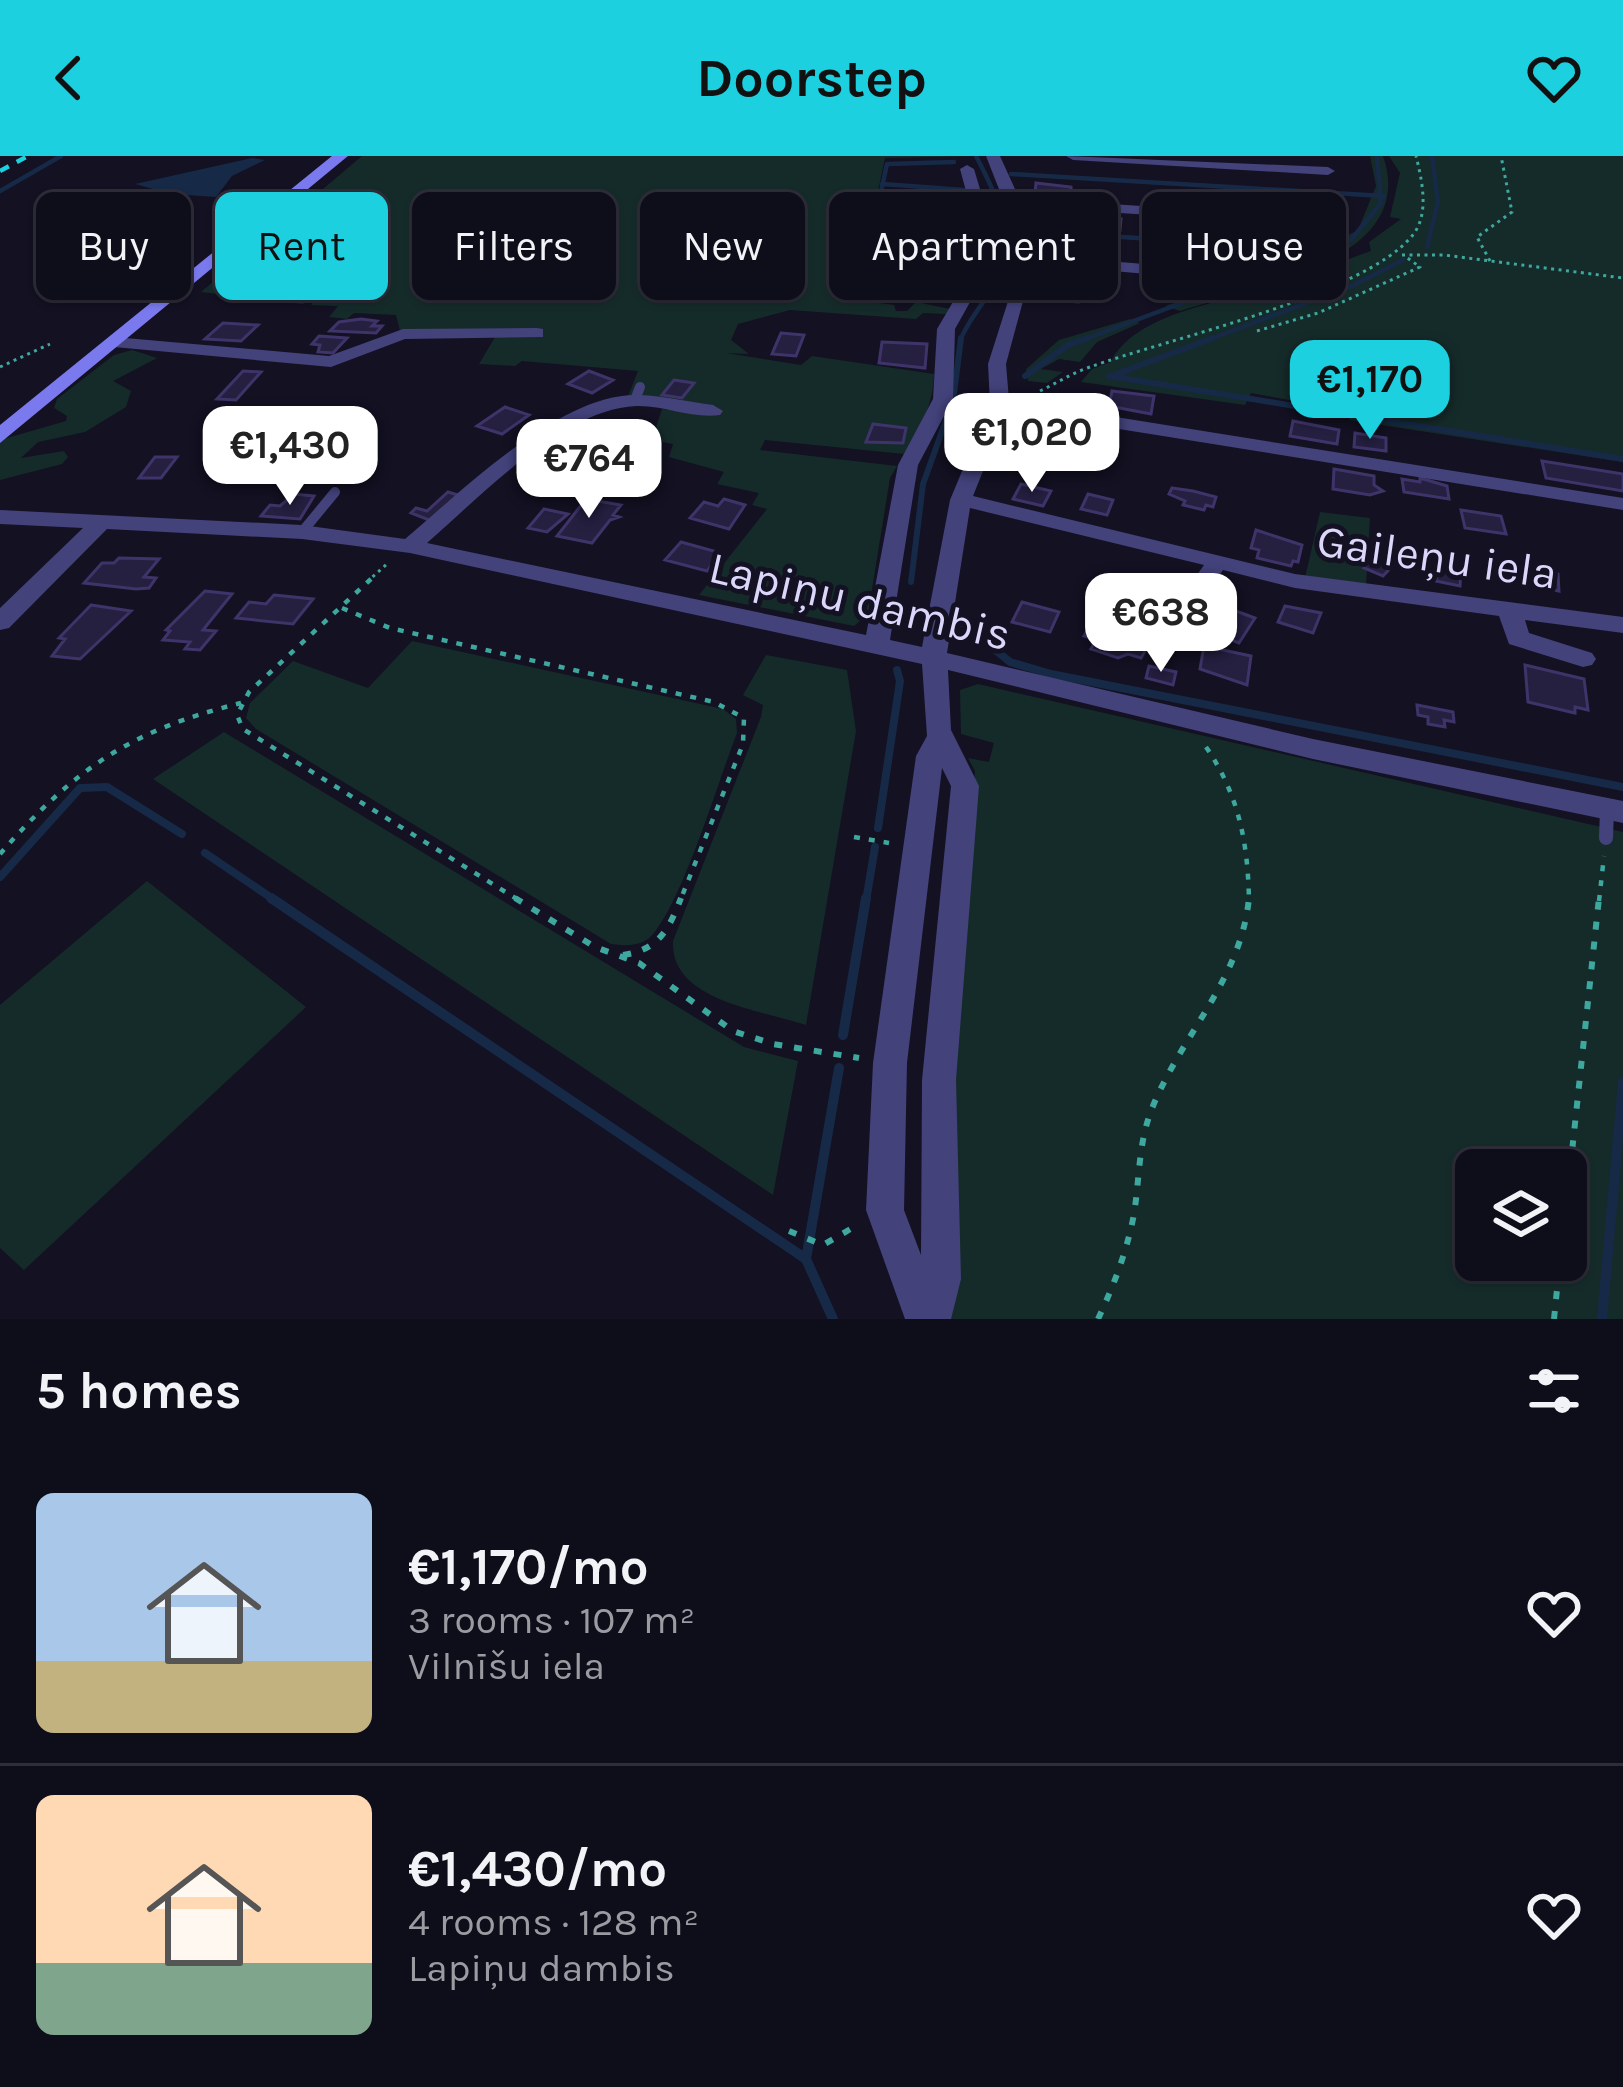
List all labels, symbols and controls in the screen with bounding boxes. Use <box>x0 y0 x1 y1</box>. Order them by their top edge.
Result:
icon: back <box>36 45 102 111</box>
icon: heart <box>1521 45 1587 111</box>
text: Doorstep <box>696 46 927 110</box>
chip: Buy <box>36 192 191 300</box>
chip: Rent <box>215 192 388 300</box>
chip: Filters <box>412 192 616 300</box>
chip: New <box>640 192 805 300</box>
chip: Apartment <box>829 192 1118 300</box>
chip: House <box>1142 192 1346 300</box>
pin: €1,170 <box>1272 340 1468 442</box>
text: €1,170 <box>1317 356 1423 402</box>
pin: €1,020 <box>934 393 1130 495</box>
pin: €1,430 <box>192 406 388 508</box>
text: €1,020 <box>971 409 1093 455</box>
pin: €764 <box>518 419 660 521</box>
text: €1,430 <box>230 422 350 468</box>
text: €764 <box>544 435 635 481</box>
street label: Gaileņu iela <box>1314 514 1560 600</box>
street label: Lapiņu dambis <box>704 541 1016 661</box>
pin: €638 <box>1090 573 1232 675</box>
text: €638 <box>1112 589 1210 635</box>
map controls <box>1455 1149 1587 1281</box>
button: layers <box>1455 1149 1587 1281</box>
icon: filters <box>1521 1358 1587 1424</box>
text: 5 homes <box>36 1361 242 1421</box>
text: €1,170/mo <box>408 1537 649 1597</box>
icon: home <box>132 1541 276 1685</box>
icon: heart <box>1521 1580 1587 1646</box>
text: 3 rooms · 107 m² <box>408 1597 695 1643</box>
text: Vilnīšu iela <box>408 1643 605 1689</box>
text: €1,430/mo <box>408 1839 667 1899</box>
icon: home <box>132 1843 276 1987</box>
icon: heart <box>1521 1882 1587 1948</box>
text: 4 rooms · 128 m² <box>408 1899 699 1945</box>
text: Lapiņu dambis <box>408 1945 675 1991</box>

